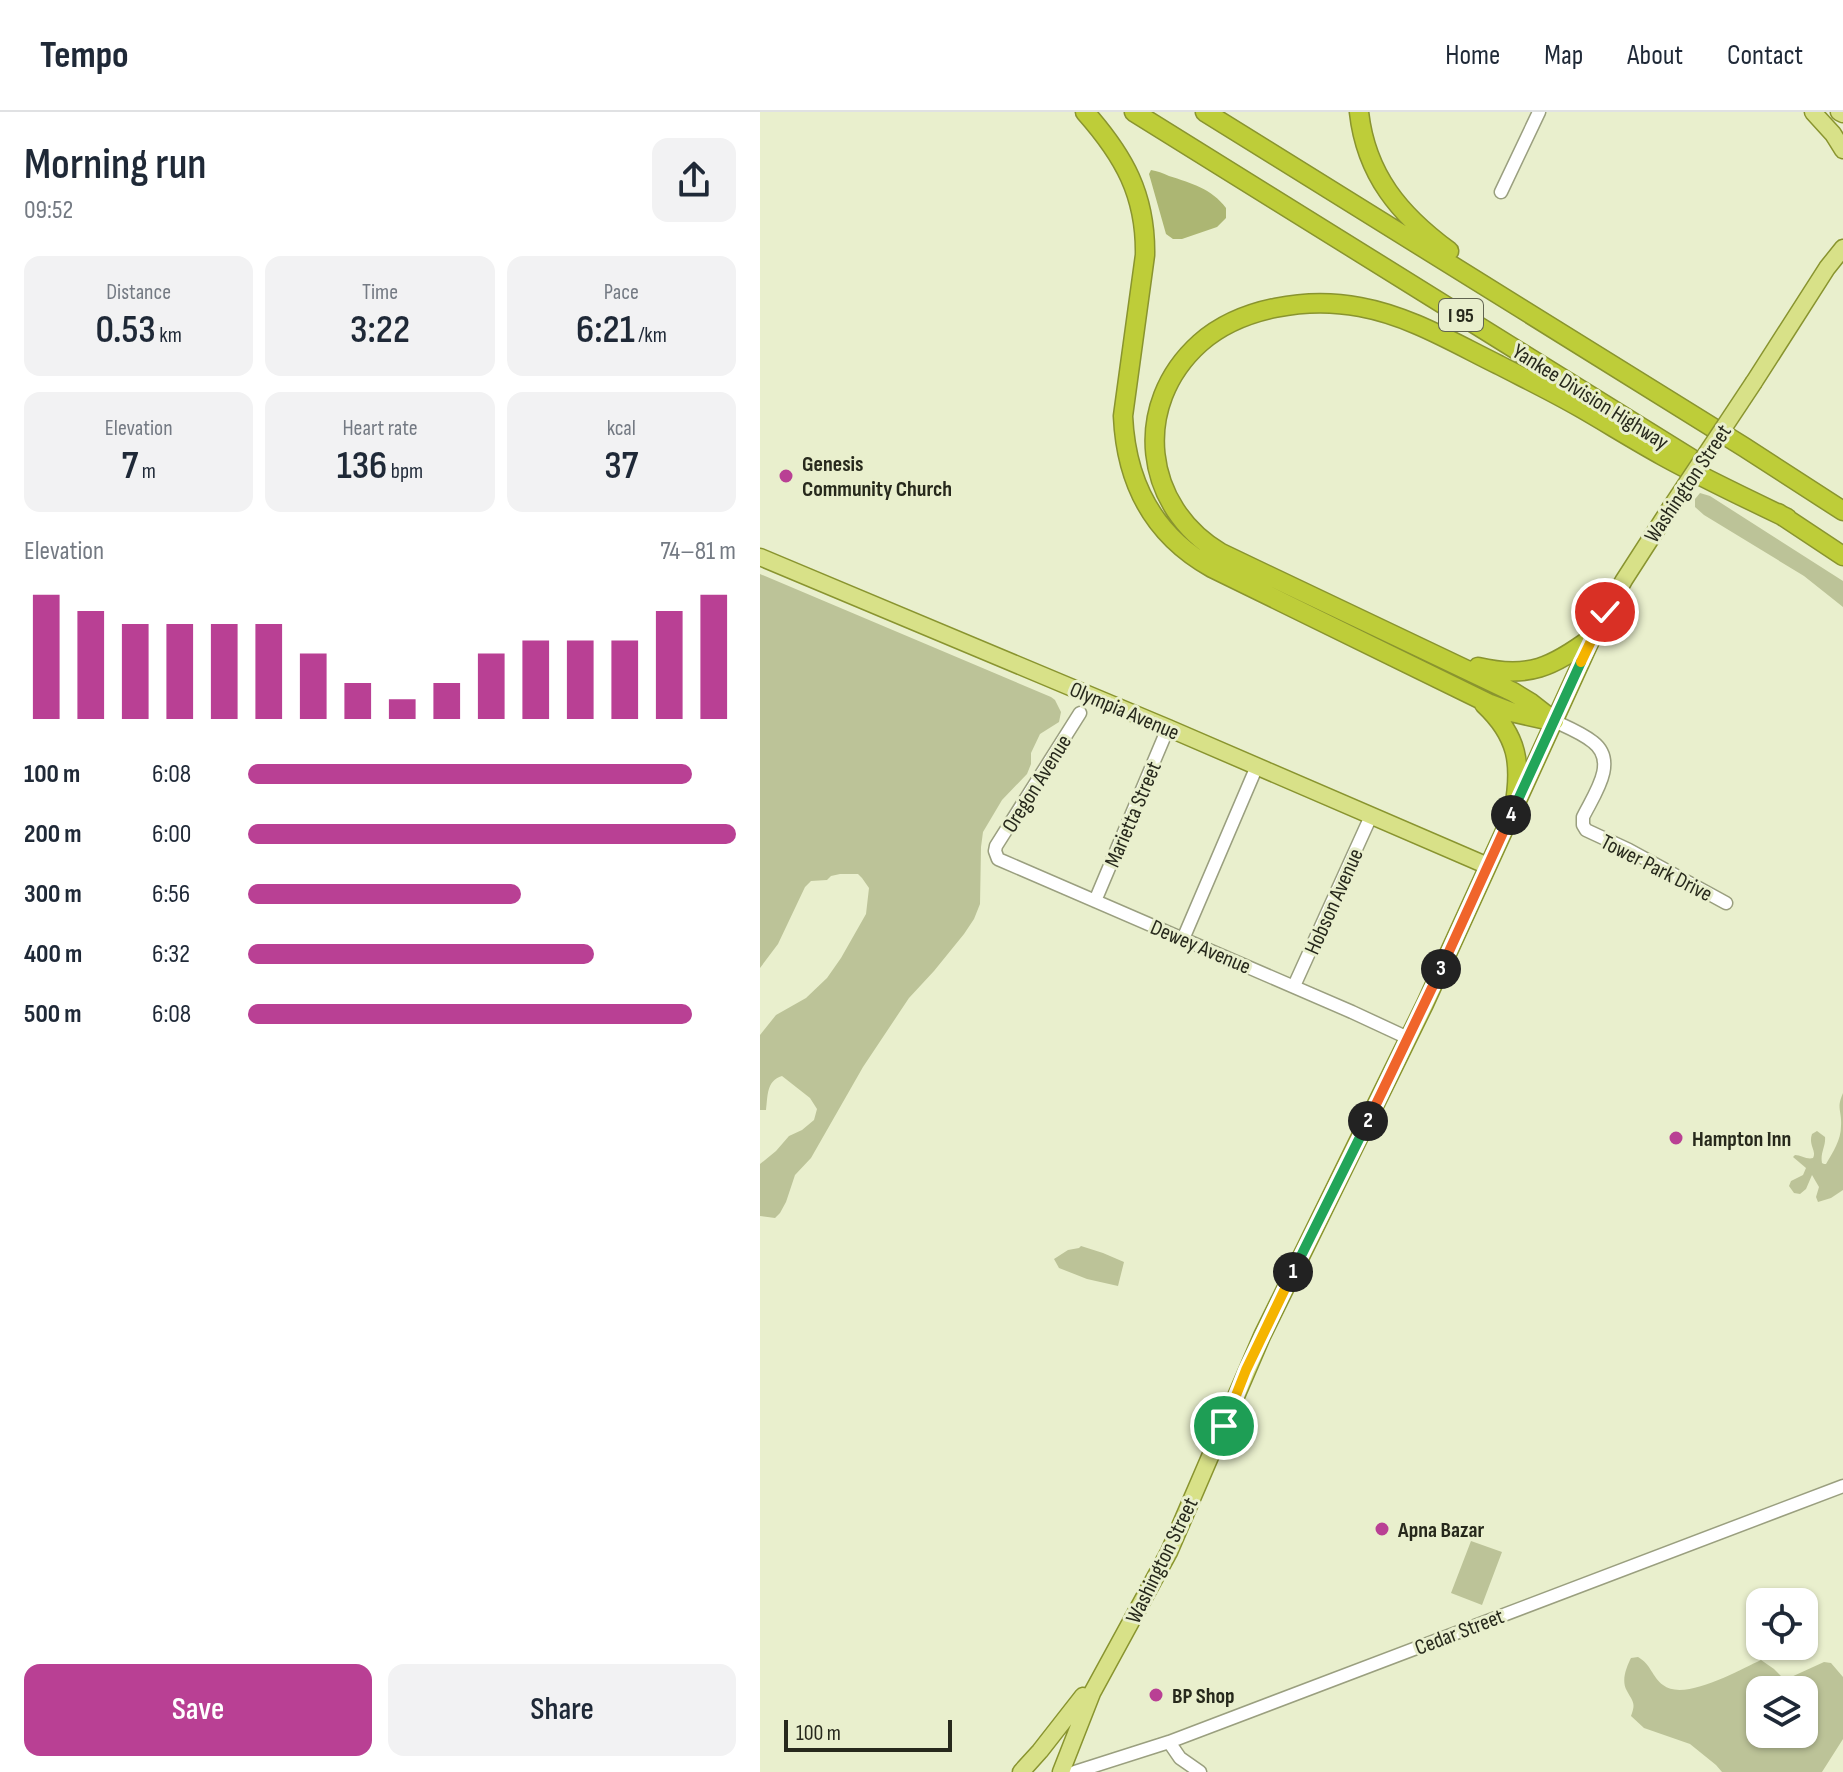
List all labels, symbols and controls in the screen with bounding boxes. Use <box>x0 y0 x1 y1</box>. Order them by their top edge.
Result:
text: Tempo <box>40 33 129 78</box>
text: Home <box>1445 39 1500 72</box>
text: Map <box>1544 39 1583 72</box>
text: About <box>1627 39 1683 72</box>
text: Contact <box>1727 39 1803 72</box>
text: Morning run <box>24 138 207 191</box>
button: share <box>652 138 736 222</box>
text: 09:52 <box>24 195 73 226</box>
text: Distance <box>106 279 171 306</box>
text: Time <box>362 279 398 306</box>
text: Pace <box>604 279 639 306</box>
road number: I 95 <box>1439 299 1483 331</box>
text: 0.53 <box>96 306 156 354</box>
text: 3:22 <box>350 306 410 354</box>
text: 6:21 <box>576 306 635 354</box>
text: km <box>156 322 182 349</box>
text: /km <box>635 322 667 349</box>
street label: Yankee Division Highway <box>1507 338 1674 456</box>
text: Elevation <box>105 415 173 442</box>
text: Heart rate <box>342 415 418 442</box>
text: kcal <box>607 415 636 442</box>
street label: Washington Street <box>1639 419 1738 548</box>
text: 7 <box>121 442 138 490</box>
text: 136 <box>337 442 387 490</box>
text: 37 <box>604 442 638 490</box>
place label: Genesis Community Church <box>802 451 952 503</box>
text: m <box>138 458 156 485</box>
text: bpm <box>387 458 423 485</box>
marker: Genesis Community Church <box>777 467 795 485</box>
text: Elevation <box>24 536 104 567</box>
text: 74–81 m <box>660 536 736 567</box>
pin <box>1571 578 1639 646</box>
icon: check <box>1583 590 1627 634</box>
street label: Olympia Avenue <box>1066 676 1183 747</box>
street label: Oregon Avenue <box>997 730 1078 838</box>
street label: Marietta Street <box>1099 757 1168 872</box>
text: 100 m <box>24 759 80 790</box>
text: 6:08 <box>152 759 191 790</box>
pin: 4 <box>1491 795 1531 835</box>
text: 4 <box>1506 801 1516 828</box>
text: 200 m <box>24 819 81 850</box>
text: 6:00 <box>152 819 191 850</box>
street label: Tower Park Drive <box>1596 829 1717 908</box>
street label: Hobson Avenue <box>1299 844 1370 959</box>
text: 300 m <box>24 879 82 910</box>
text: 6:56 <box>152 879 190 910</box>
street label: Dewey Avenue <box>1146 914 1255 981</box>
text: 400 m <box>24 939 82 970</box>
text: 6:32 <box>152 939 190 970</box>
pin: 3 <box>1421 949 1461 989</box>
text: 3 <box>1436 955 1446 982</box>
text: 500 m <box>24 999 81 1030</box>
text: 6:08 <box>152 999 191 1030</box>
pin: 2 <box>1348 1101 1388 1141</box>
text: 2 <box>1363 1107 1373 1134</box>
place label: Hampton Inn <box>1692 1126 1791 1153</box>
marker: Hampton Inn <box>1667 1129 1685 1147</box>
pin: 1 <box>1273 1252 1313 1292</box>
text: 1 <box>1289 1258 1297 1285</box>
pin <box>1190 1392 1258 1460</box>
icon: arrive <box>1202 1404 1246 1448</box>
street label: Washington Street <box>1120 1493 1205 1628</box>
place label: Apna Bazar <box>1397 1517 1485 1544</box>
marker: Apna Bazar <box>1373 1520 1391 1538</box>
map controls <box>1746 1588 1818 1748</box>
button: locate <box>1746 1588 1818 1660</box>
street label: Cedar Street <box>1411 1603 1508 1662</box>
button: Save <box>24 1664 372 1756</box>
button: Share <box>388 1664 736 1756</box>
button: layers <box>1746 1676 1818 1748</box>
place label: BP Shop <box>1172 1683 1235 1710</box>
marker: BP Shop <box>1147 1686 1165 1704</box>
scale bar <box>784 1716 952 1752</box>
text: 100 m <box>796 1720 841 1747</box>

